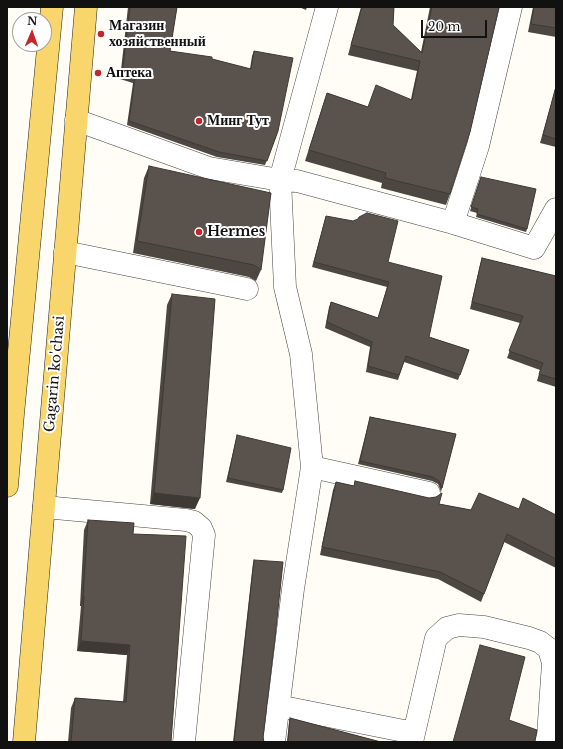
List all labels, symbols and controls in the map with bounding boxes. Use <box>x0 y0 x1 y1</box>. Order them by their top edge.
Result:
north arrow <box>12 12 52 52</box>
scale bar <box>423 12 489 38</box>
text: N <box>27 14 38 28</box>
place label: Магазин хозяйственный <box>109 18 206 50</box>
text: 20 m <box>428 19 460 34</box>
marker: Магазин хозяйственный <box>96 29 106 39</box>
place label: Аптека <box>106 65 152 81</box>
marker: Аптека <box>93 68 103 78</box>
place label: Минг Тут <box>207 113 269 129</box>
marker: Минг Тут <box>194 116 204 126</box>
place label: Hermes <box>207 224 265 240</box>
marker: Hermes <box>194 227 204 237</box>
street label: Gagarin ko'chasi <box>42 315 68 433</box>

